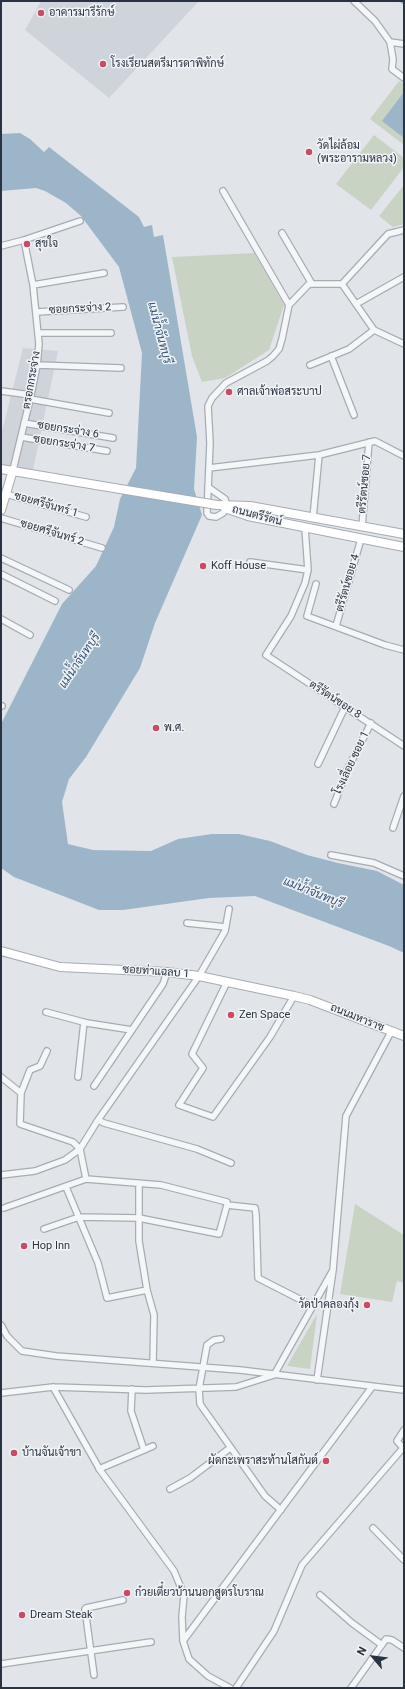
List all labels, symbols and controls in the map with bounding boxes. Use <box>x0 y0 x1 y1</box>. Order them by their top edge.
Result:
place label: อาคารมารีรักษ์ <box>49 6 115 20</box>
marker: อาคารมารีรักษ์ <box>36 8 46 18</box>
place label: โรงเรียนสตรีมารดาพิทักษ์ <box>111 57 224 71</box>
marker: โรงเรียนสตรีมารดาพิทักษ์ <box>98 59 108 69</box>
place label: วัดไผ่ล้อม (พระอารามหลวง) <box>317 139 397 165</box>
marker: วัดไผ่ล้อม (พระอารามหลวง) <box>304 147 314 157</box>
place label: สุขใจ <box>35 237 58 251</box>
marker: สุขใจ <box>22 239 32 249</box>
water label: แม่น้ำจันทบุรี <box>144 300 174 366</box>
street label: ซอยกระจ่าง 2 <box>48 301 112 317</box>
street label: ตรอกกระจ่าง <box>20 350 44 410</box>
place label: ศาลเจ้าพ่อสระบาป <box>237 385 322 399</box>
marker: ศาลเจ้าพ่อสระบาป <box>224 387 234 397</box>
street label: ซอยกระจ่าง 6 <box>36 419 100 441</box>
street label: ซอยกระจ่าง 7 <box>32 433 96 455</box>
street label: ตรีรัตน์ซอย 7 <box>356 454 374 514</box>
street label: ซอยศรีจันทร์ 1 <box>12 490 80 520</box>
street label: ถนนตรีรัตน์ <box>230 503 284 529</box>
street label: ซอยศรีจันทร์ 2 <box>18 517 86 549</box>
street label: ตรีรัตน์ซอย 4 <box>333 553 363 613</box>
place label: Koff House <box>211 559 266 573</box>
marker: Koff House <box>198 561 208 571</box>
water label: แม่น้ำจันทบุรี <box>56 631 104 691</box>
street label: ตรีรัตน์ซอย 8 <box>306 678 364 722</box>
place label: พ.ศ. <box>164 721 184 735</box>
marker: พ.ศ. <box>151 723 161 733</box>
street label: โรงเลื่อย ซอย 1 <box>332 729 372 797</box>
water label: แม่น้ำจันทบุรี <box>281 874 345 912</box>
street label: ซอยท่าแฉลบ 1 <box>122 963 190 981</box>
street label: ถนนมหาราช <box>328 1001 386 1035</box>
place label: Zen Space <box>239 1008 290 1022</box>
marker: Zen Space <box>226 1010 236 1020</box>
place label: Hop Inn <box>32 1239 70 1253</box>
marker: Hop Inn <box>19 1241 29 1251</box>
place label: วัดป่าคลองกุ้ง <box>299 1298 359 1312</box>
marker: วัดป่าคลองกุ้ง <box>362 1300 372 1310</box>
place label: บ้านจันเจ้าขา <box>22 1446 81 1460</box>
marker: บ้านจันเจ้าขา <box>9 1448 19 1458</box>
place label: ผัดกะเพราสะท้านโสกันต์ <box>208 1454 318 1468</box>
marker: ผัดกะเพราสะท้านโสกันต์ <box>321 1456 331 1466</box>
place label: ก๋วยเตี๋ยวบ้านนอกสูตรโบราณ <box>135 1586 264 1600</box>
marker: ก๋วยเตี๋ยวบ้านนอกสูตรโบราณ <box>122 1588 132 1598</box>
place label: Dream Steak <box>30 1608 93 1622</box>
marker: Dream Steak <box>17 1610 27 1620</box>
north arrow <box>353 1637 393 1677</box>
text: N <box>354 1645 370 1658</box>

